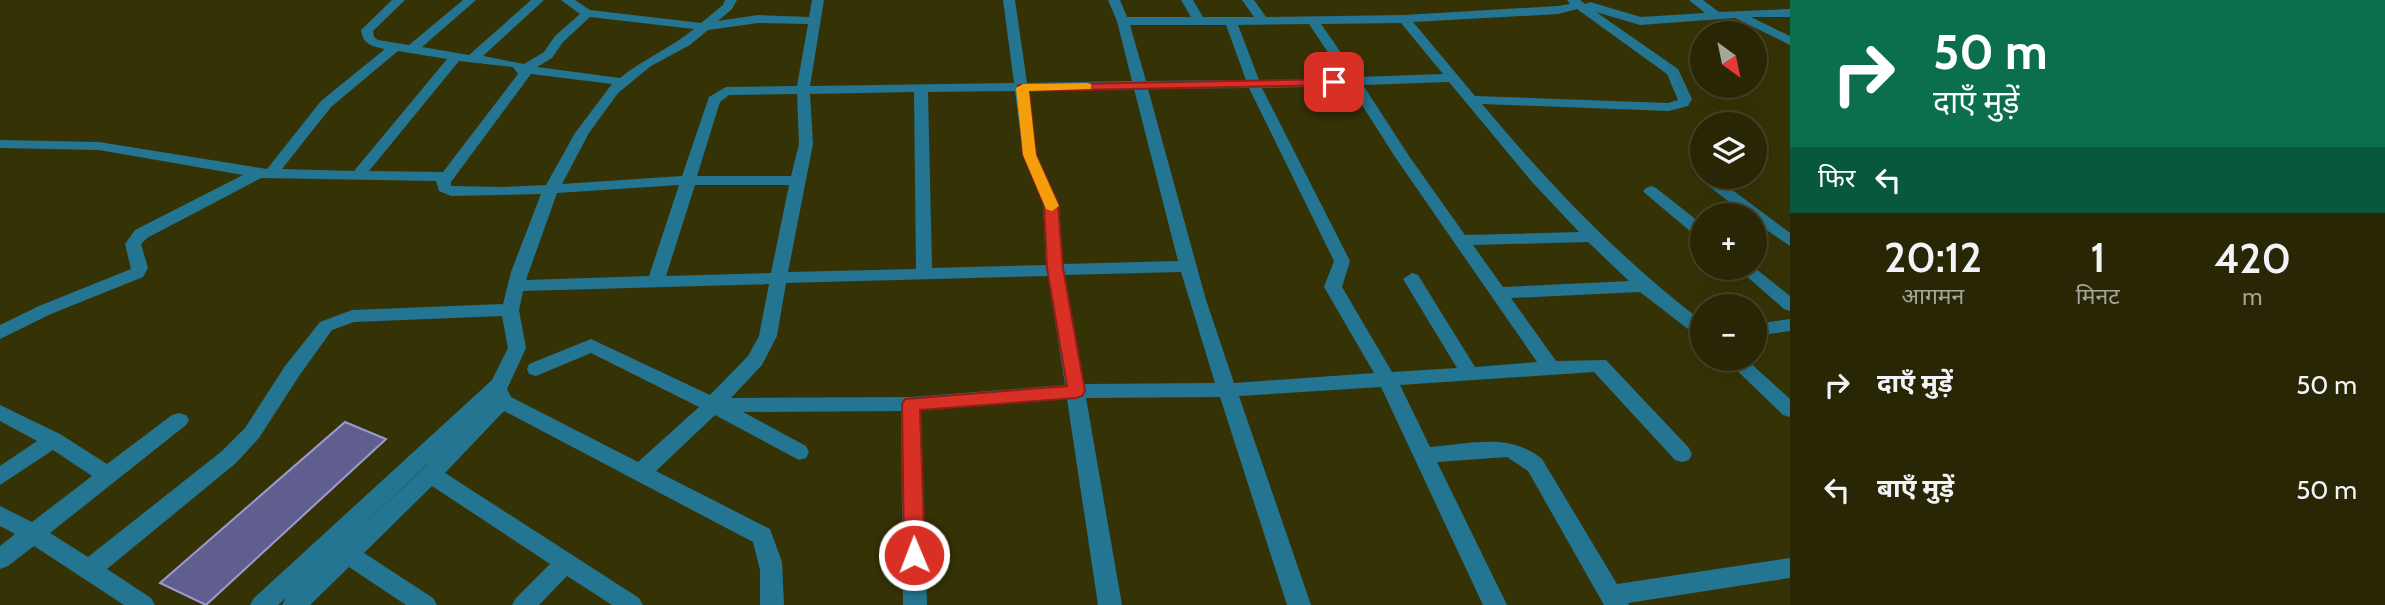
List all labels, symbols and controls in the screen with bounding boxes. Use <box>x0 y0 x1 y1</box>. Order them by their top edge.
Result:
north arrow <box>1690 21 1768 98</box>
map controls <box>1690 21 1767 371</box>
text: 50 m <box>1933 22 2048 81</box>
icon: right <box>1818 28 1909 119</box>
pin <box>1304 52 1364 112</box>
icon: arrive <box>1315 63 1353 101</box>
text: दाएँ मुड़ें <box>1933 82 2019 121</box>
button: layers <box>1690 112 1767 189</box>
icon: left <box>1869 161 1907 199</box>
text: फिर <box>1818 162 1855 194</box>
button: + <box>1690 203 1767 280</box>
text: 20:12 <box>1884 231 1982 283</box>
text: 1 <box>2090 231 2105 283</box>
text: 420 <box>2214 232 2291 284</box>
text: आगमन <box>1901 282 1964 310</box>
text: मिनट <box>2076 282 2120 310</box>
text: m <box>2242 283 2263 311</box>
button: − <box>1690 294 1767 371</box>
icon: right <box>1818 366 1856 404</box>
text: दाएँ मुड़ें <box>1877 367 1953 399</box>
text: 50 m <box>2296 369 2357 401</box>
icon: left <box>1818 471 1856 509</box>
text: बाएँ मुड़ें <box>1877 472 1954 504</box>
text: 50 m <box>2296 474 2357 506</box>
position arrow <box>877 518 951 592</box>

